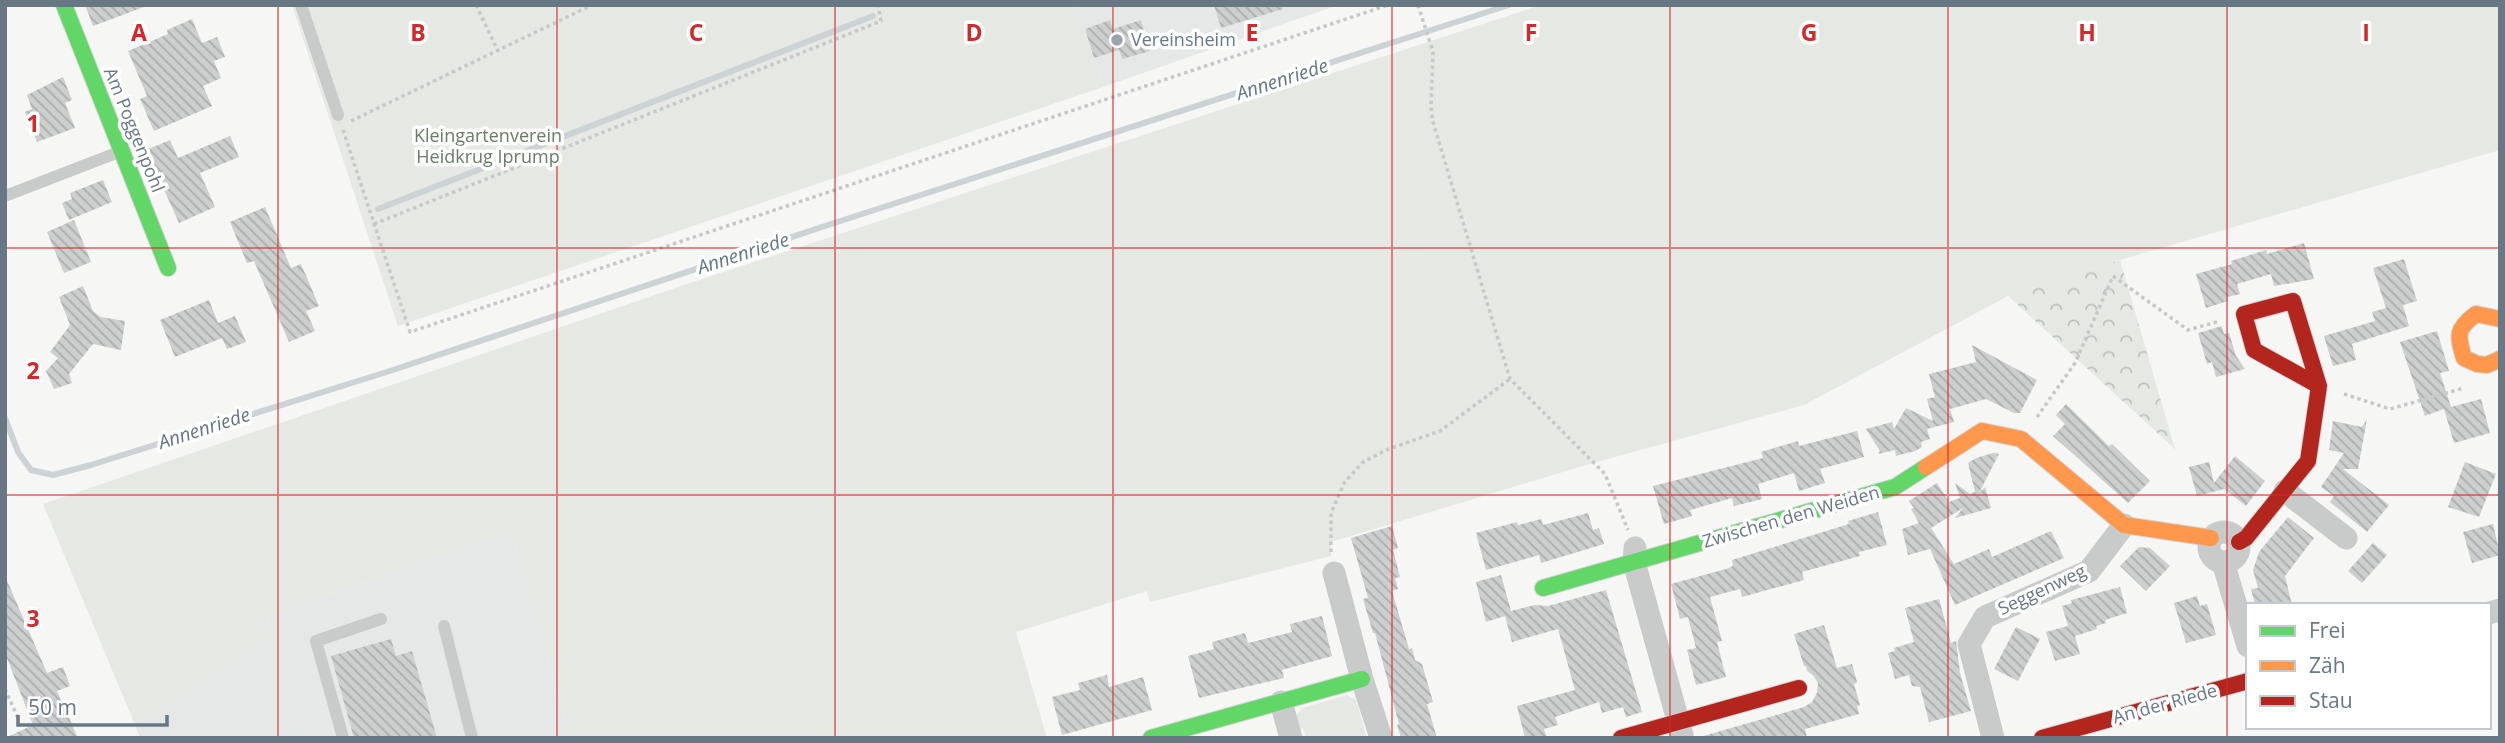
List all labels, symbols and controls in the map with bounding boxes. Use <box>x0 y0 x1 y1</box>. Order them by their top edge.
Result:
text: A <box>131 16 147 48</box>
text: B <box>410 16 426 48</box>
text: C <box>689 16 703 48</box>
text: D <box>965 16 983 48</box>
text: E <box>1246 16 1258 48</box>
text: F <box>1525 16 1537 48</box>
text: G <box>1801 16 1817 48</box>
text: H <box>2078 16 2096 48</box>
text: I <box>2362 16 2370 48</box>
place label: Vereinsheim <box>1131 27 1236 51</box>
marker: Vereinsheim <box>1109 32 1125 48</box>
water label: Annenriede <box>1231 52 1331 107</box>
street label: Am Poggenpohl <box>99 64 171 196</box>
text: 1 <box>26 107 40 139</box>
park label: Kleingartenverein Heidkrug Iprump <box>414 123 562 168</box>
water label: Annenriede <box>692 226 792 281</box>
text: 2 <box>26 354 40 386</box>
water label: Annenriede <box>153 401 253 456</box>
street label: Zwischen den Weiden <box>1699 479 1882 553</box>
street label: Seggenweg <box>1994 558 2090 620</box>
text: 3 <box>26 602 40 634</box>
legend <box>2246 603 2491 729</box>
text: Frei <box>2309 616 2346 644</box>
text: Zäh <box>2309 651 2346 679</box>
street label: An der Riede <box>2110 678 2220 728</box>
scale bar <box>18 684 166 728</box>
text: Stau <box>2309 686 2353 714</box>
text: 50 m <box>28 693 77 721</box>

